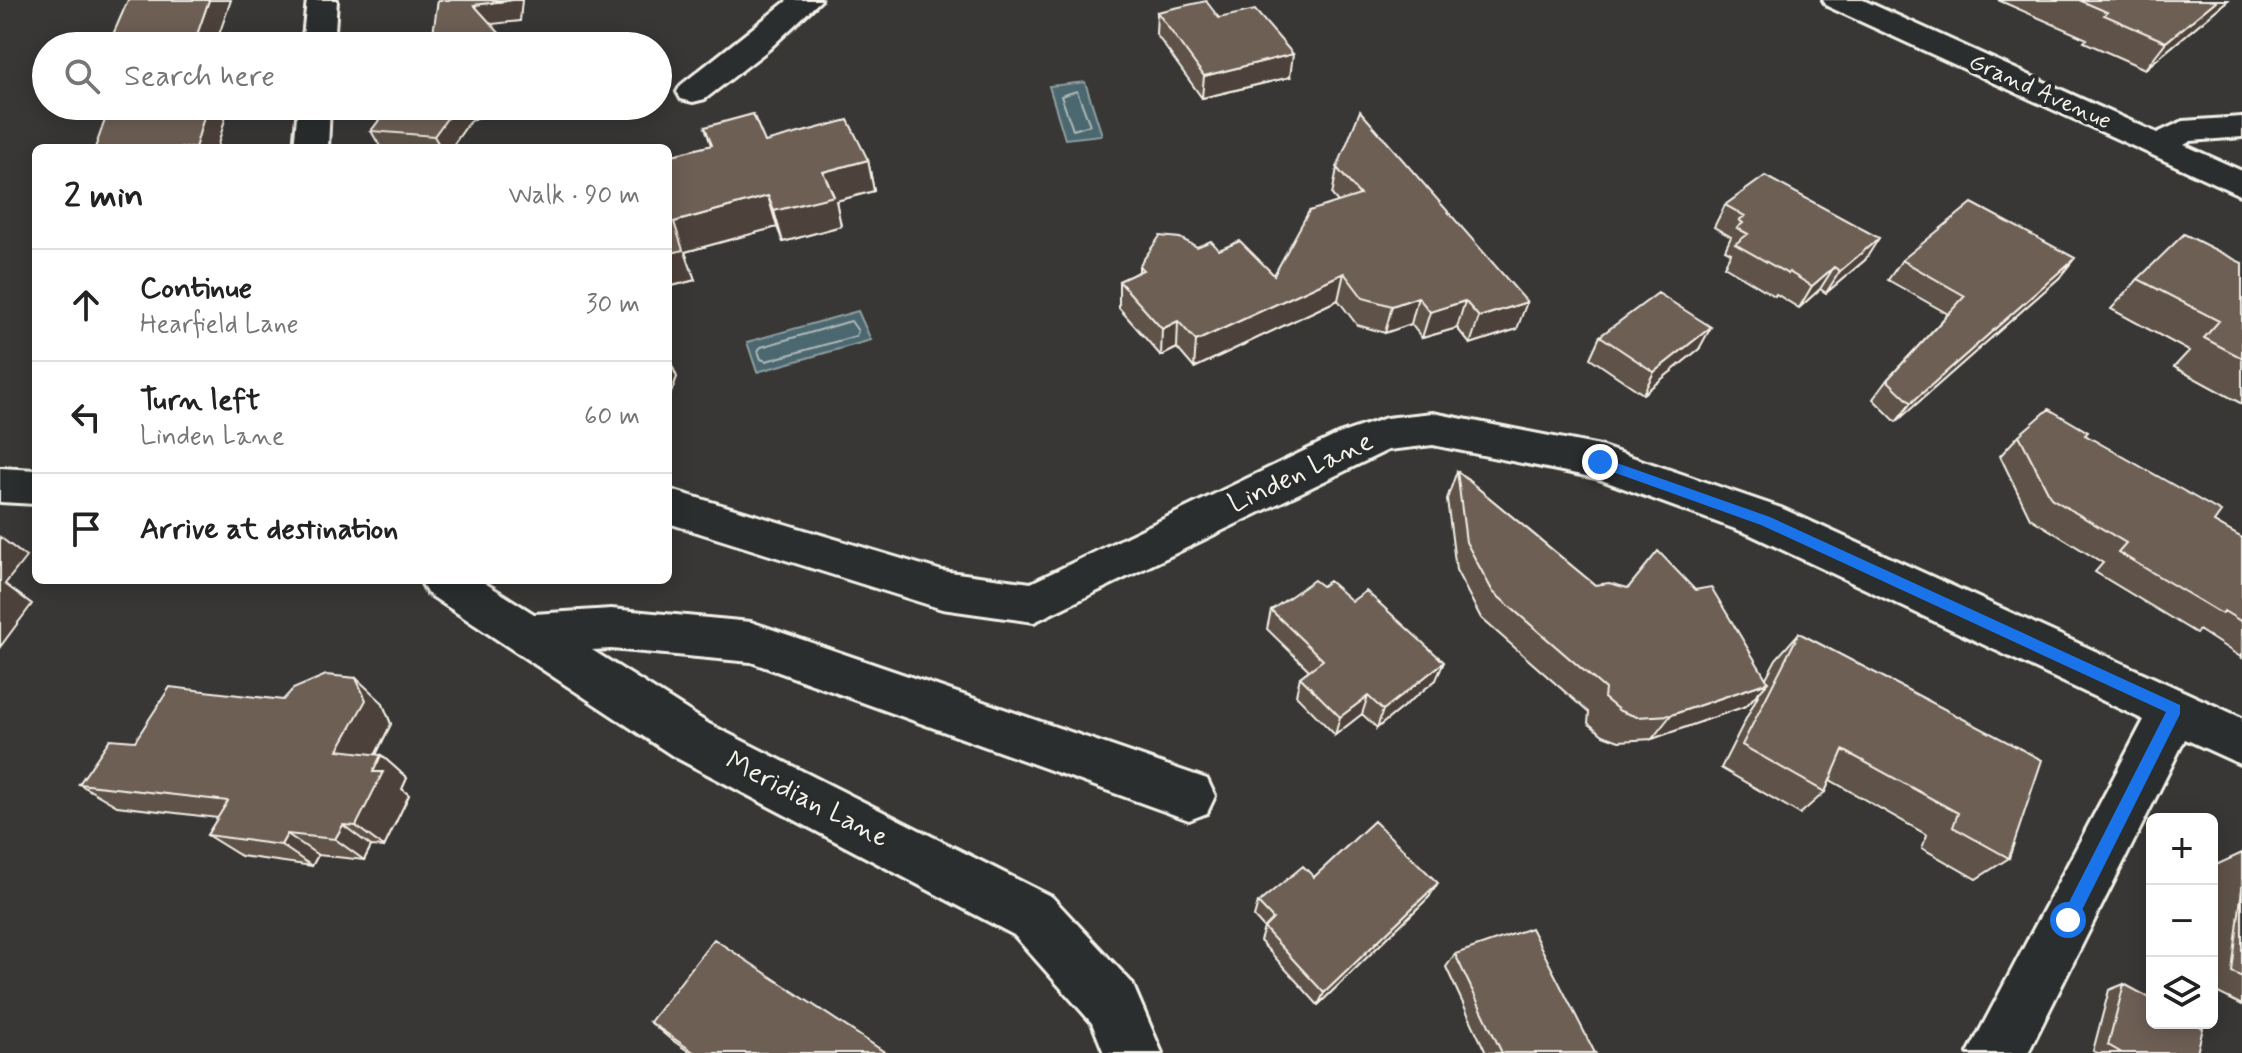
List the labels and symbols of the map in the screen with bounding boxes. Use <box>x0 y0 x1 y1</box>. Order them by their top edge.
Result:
street label: Grand Avenue <box>1964 47 2116 137</box>
street label: Linden Lane <box>1223 423 1379 523</box>
route end <box>1582 444 1618 480</box>
street label: Meridian Lane <box>719 743 895 857</box>
route start <box>2050 902 2086 938</box>

